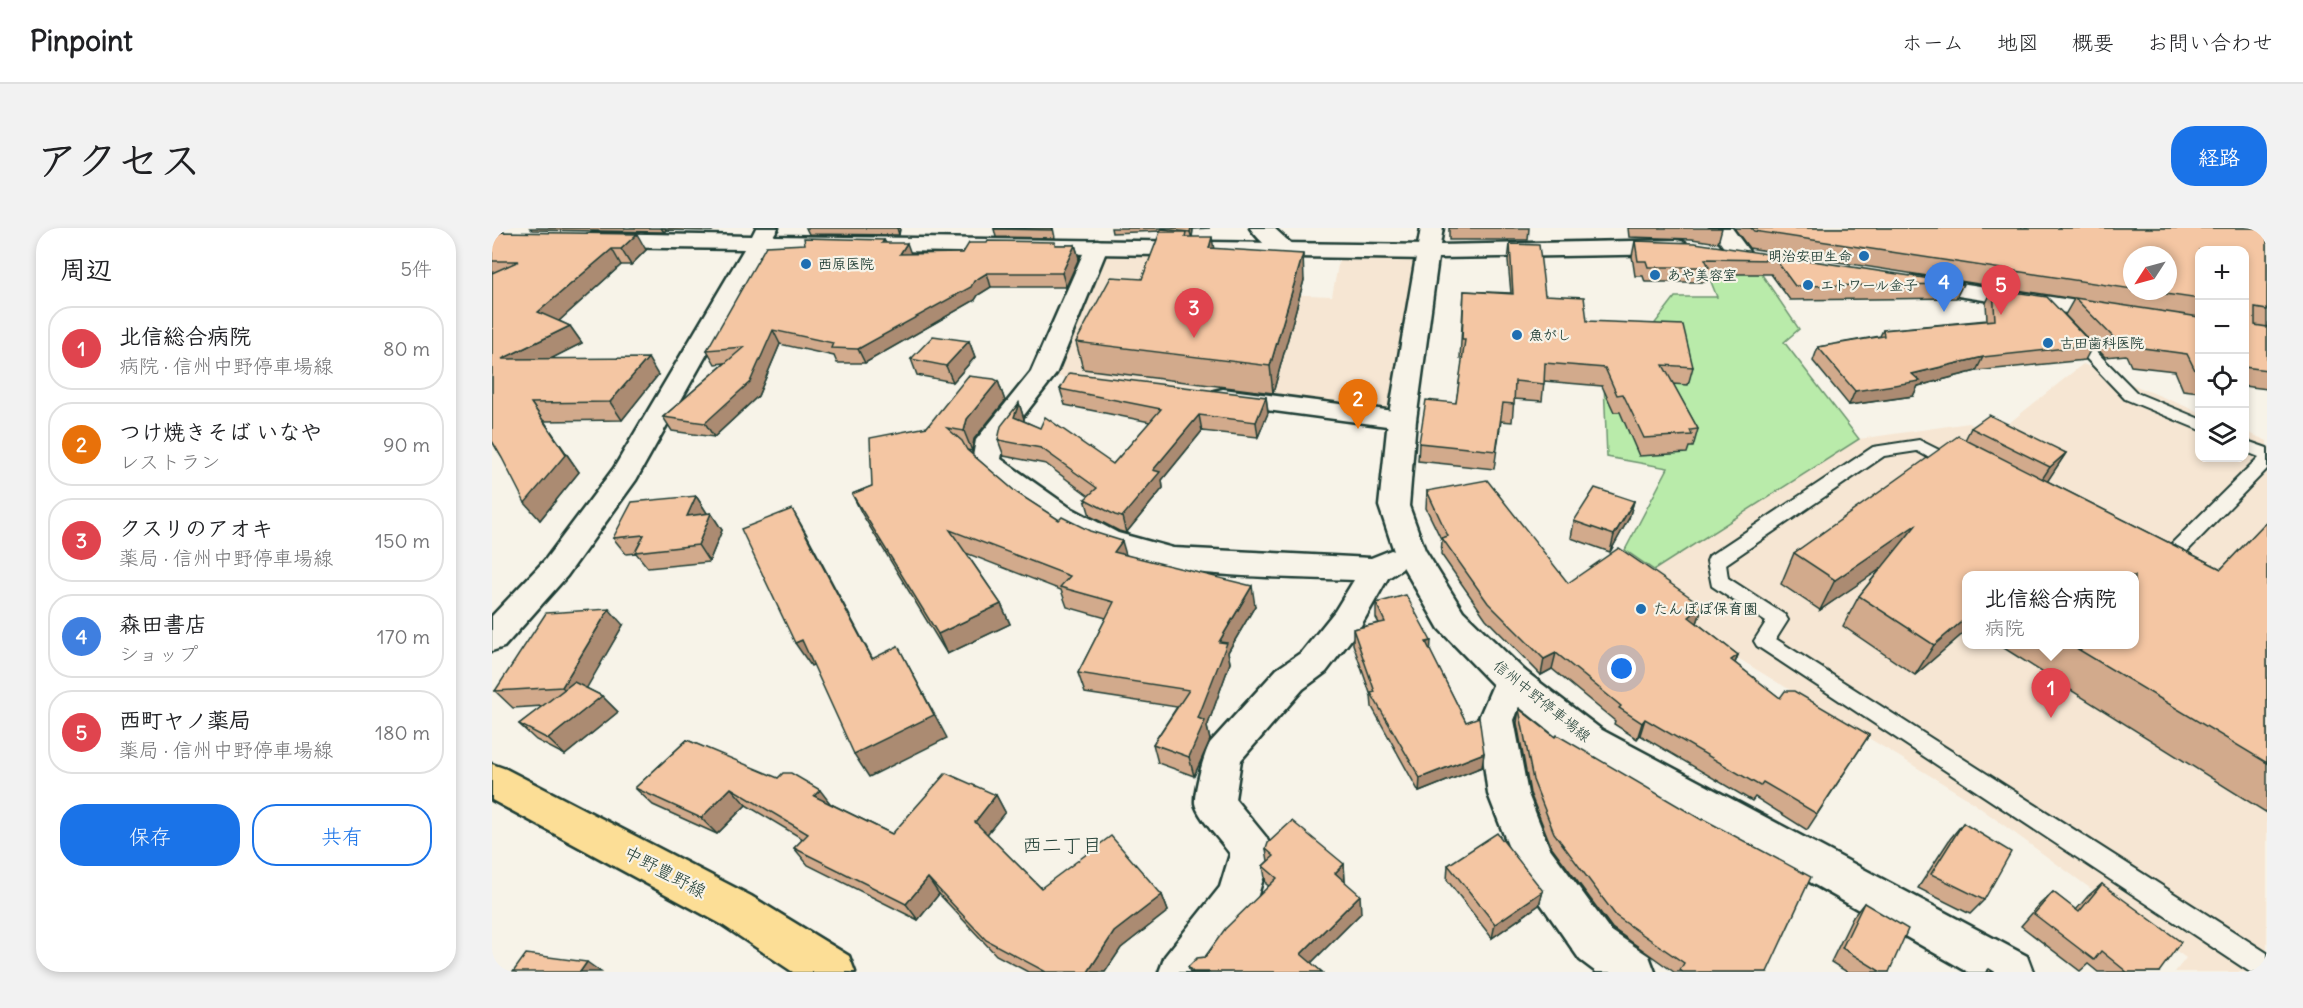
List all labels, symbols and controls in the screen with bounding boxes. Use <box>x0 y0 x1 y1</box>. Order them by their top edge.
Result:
text: Pinpoint <box>30 23 133 59</box>
text: ホーム <box>1902 29 1964 56</box>
text: 地図 <box>1997 29 2039 56</box>
text: 概要 <box>2072 29 2114 56</box>
text: お問い合わせ <box>2147 29 2273 56</box>
button: 経路 <box>2171 126 2267 186</box>
text: アクセス <box>36 134 201 186</box>
north arrow <box>2123 246 2177 300</box>
map controls <box>2195 246 2249 462</box>
button: + <box>2195 246 2249 300</box>
place label: 明治安田生命 <box>1768 247 1852 265</box>
marker: 明治安田生命 <box>1857 249 1871 263</box>
text: 周辺 <box>60 253 112 286</box>
place label: 西原医院 <box>818 255 874 273</box>
text: 5件 <box>401 256 432 281</box>
marker: 西原医院 <box>799 257 813 271</box>
pin: 4 <box>1924 262 1964 312</box>
place label: あや美容室 <box>1667 266 1737 284</box>
pin: 5 <box>1982 266 2020 315</box>
marker: あや美容室 <box>1648 268 1662 282</box>
place label: エトワール金子 <box>1820 276 1917 294</box>
marker: エトワール金子 <box>1801 278 1815 292</box>
pin: 3 <box>1174 288 1214 338</box>
button: − <box>2195 300 2249 354</box>
text: 北信総合病院 <box>119 322 251 350</box>
place label: 魚がし <box>1529 326 1571 344</box>
marker: 魚がし <box>1510 328 1524 342</box>
place label: 古田歯科医院 <box>2060 334 2144 352</box>
text: 1 <box>78 336 85 361</box>
text: 80 m <box>383 336 430 361</box>
marker: 古田歯科医院 <box>2041 336 2055 350</box>
text: 病院 · 信州中野停車場線 <box>119 353 333 378</box>
button: locate <box>2195 354 2249 408</box>
pin: 2 <box>1338 380 1378 429</box>
button: layers <box>2195 408 2249 462</box>
text: つけ焼きそば いなや <box>119 418 322 446</box>
text: 2 <box>76 432 87 457</box>
text: 90 m <box>383 432 430 457</box>
text: レストラン <box>119 449 221 474</box>
text: クスリのアオキ <box>119 514 273 542</box>
text: 3 <box>76 528 87 553</box>
text: 150 m <box>375 528 430 553</box>
text: 薬局 · 信州中野停車場線 <box>119 545 333 570</box>
popup <box>1962 571 2139 649</box>
text: 北信総合病院 <box>1984 584 2117 612</box>
place label: たんぽぽ保育園 <box>1653 599 1758 618</box>
marker: たんぽぽ保育園 <box>1634 602 1648 616</box>
text: 森田書店 <box>119 610 207 638</box>
text: 病院 <box>1984 615 2024 640</box>
text: 4 <box>76 624 87 649</box>
text: 170 m <box>377 624 430 649</box>
text: ショップ <box>119 641 198 666</box>
your location <box>1607 654 1636 683</box>
street label: 信州中野停車場線 <box>1490 655 1595 746</box>
pin: 1 <box>2032 668 2070 718</box>
text: 西町ヤノ薬局 <box>119 706 251 734</box>
text: 5 <box>76 720 87 745</box>
text: 180 m <box>375 720 430 745</box>
text: 薬局 · 信州中野停車場線 <box>119 737 333 762</box>
button: 保存 <box>60 804 240 866</box>
button: 共有 <box>252 804 432 866</box>
district label: 西二丁目 <box>1022 832 1102 857</box>
street label: 中野豊野線 <box>620 840 710 903</box>

